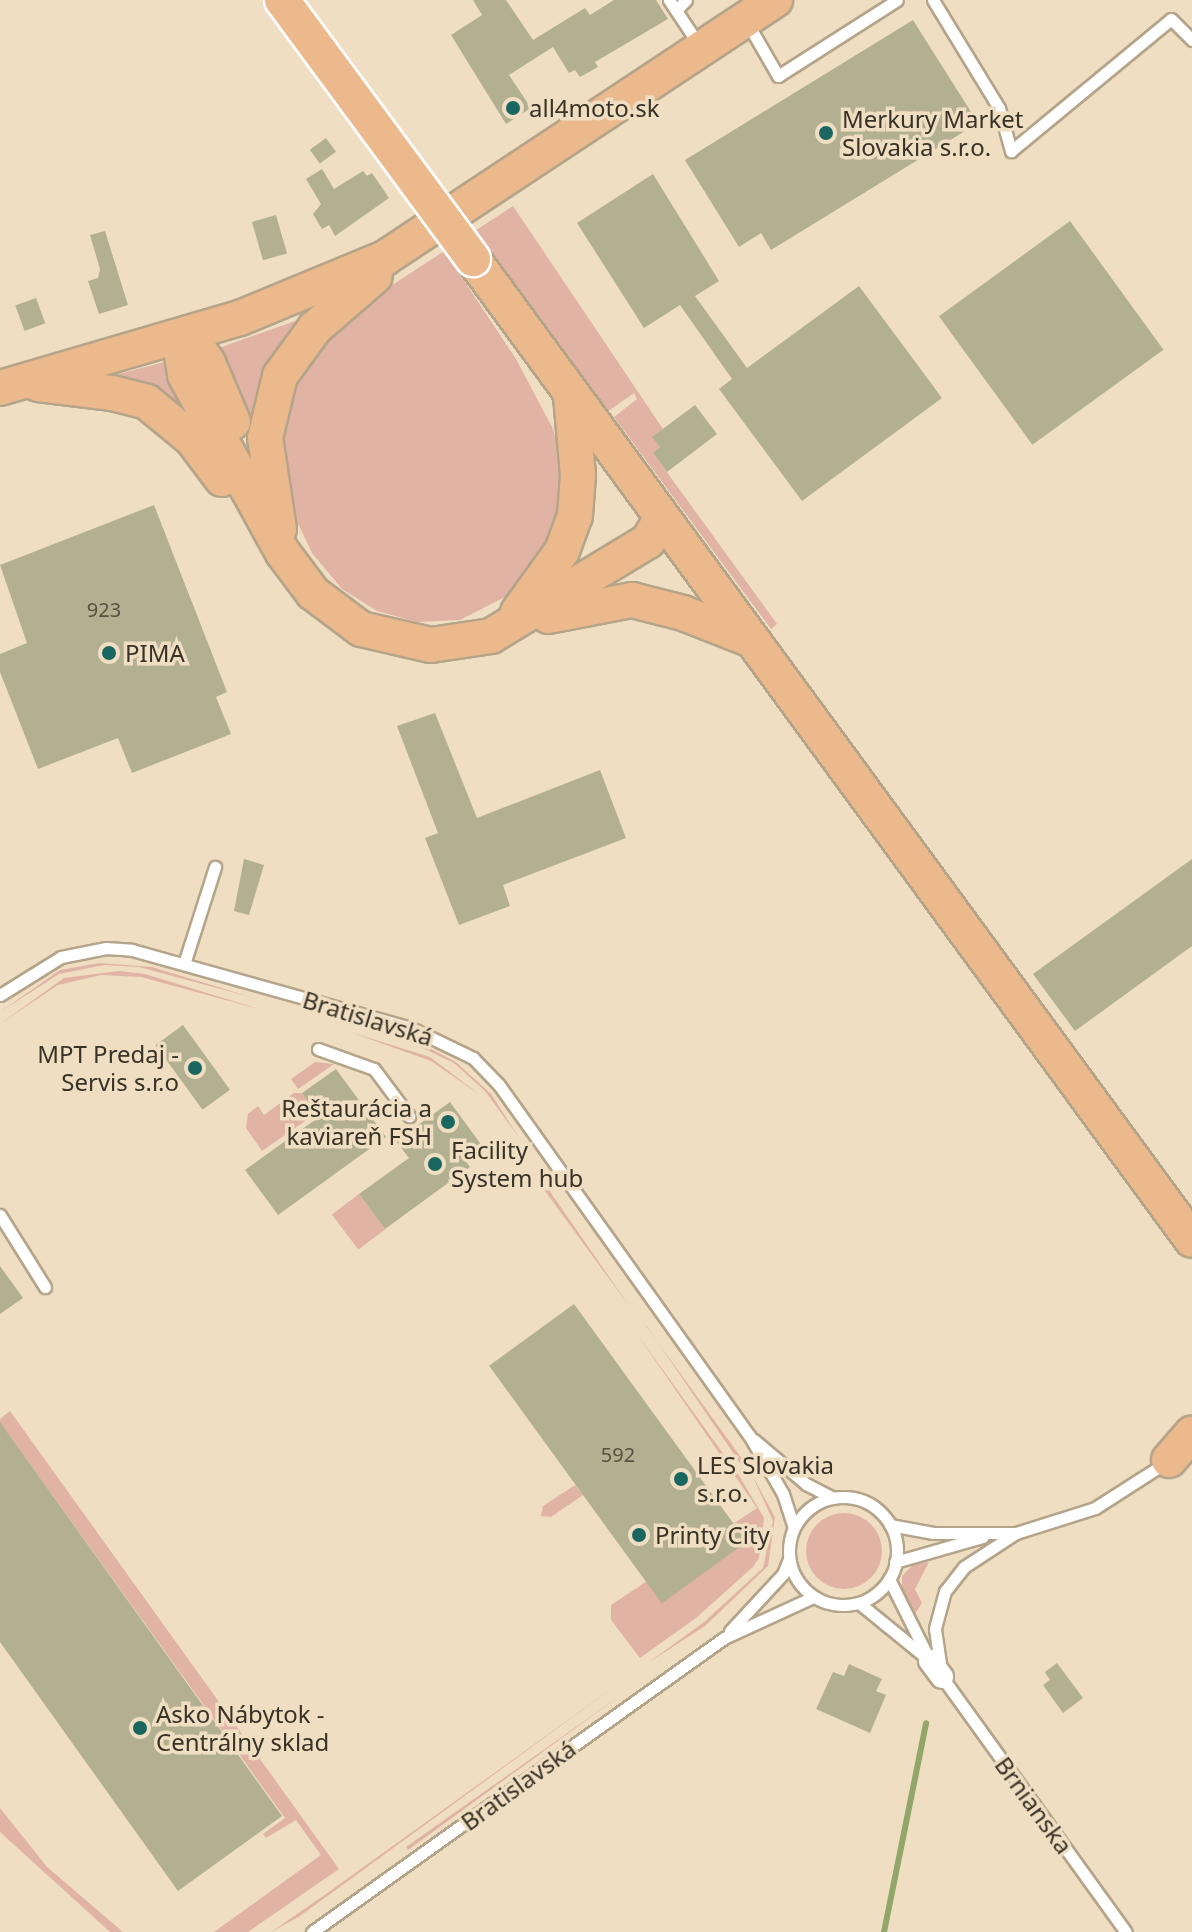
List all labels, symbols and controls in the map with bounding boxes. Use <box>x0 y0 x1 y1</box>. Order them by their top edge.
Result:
place label: all4moto.sk <box>529 94 659 122</box>
marker: all4moto.sk <box>504 99 522 117</box>
place label: Merkury Market Slovakia s.r.o. <box>842 105 1023 161</box>
marker: Merkury Market Slovakia s.r.o. <box>817 124 835 142</box>
house number: 923 <box>87 597 121 621</box>
place label: PIMA <box>125 639 185 667</box>
marker: PIMA <box>100 644 118 662</box>
street label: Bratislavská <box>299 985 437 1051</box>
place label: MPT Predaj - Servis s.r.o <box>37 1040 179 1096</box>
marker: MPT Predaj - Servis s.r.o <box>186 1059 204 1077</box>
place label: Reštaurácia a kaviareň FSH <box>281 1094 432 1150</box>
marker: Reštaurácia a kaviareň FSH <box>439 1113 457 1131</box>
place label: Facility System hub <box>451 1136 583 1192</box>
marker: Facility System hub <box>426 1155 444 1173</box>
house number: 592 <box>601 1442 635 1466</box>
place label: LES Slovakia s.r.o. <box>697 1451 834 1507</box>
marker: LES Slovakia s.r.o. <box>672 1470 690 1488</box>
place label: Printy City <box>655 1521 770 1549</box>
marker: Printy City <box>630 1526 648 1544</box>
place label: Asko Nábytok - Centrálny sklad <box>156 1700 329 1756</box>
marker: Asko Nábytok - Centrálny sklad <box>131 1719 149 1737</box>
street label: Bratislavská <box>455 1734 581 1836</box>
street label: Brnianska <box>989 1751 1079 1859</box>

